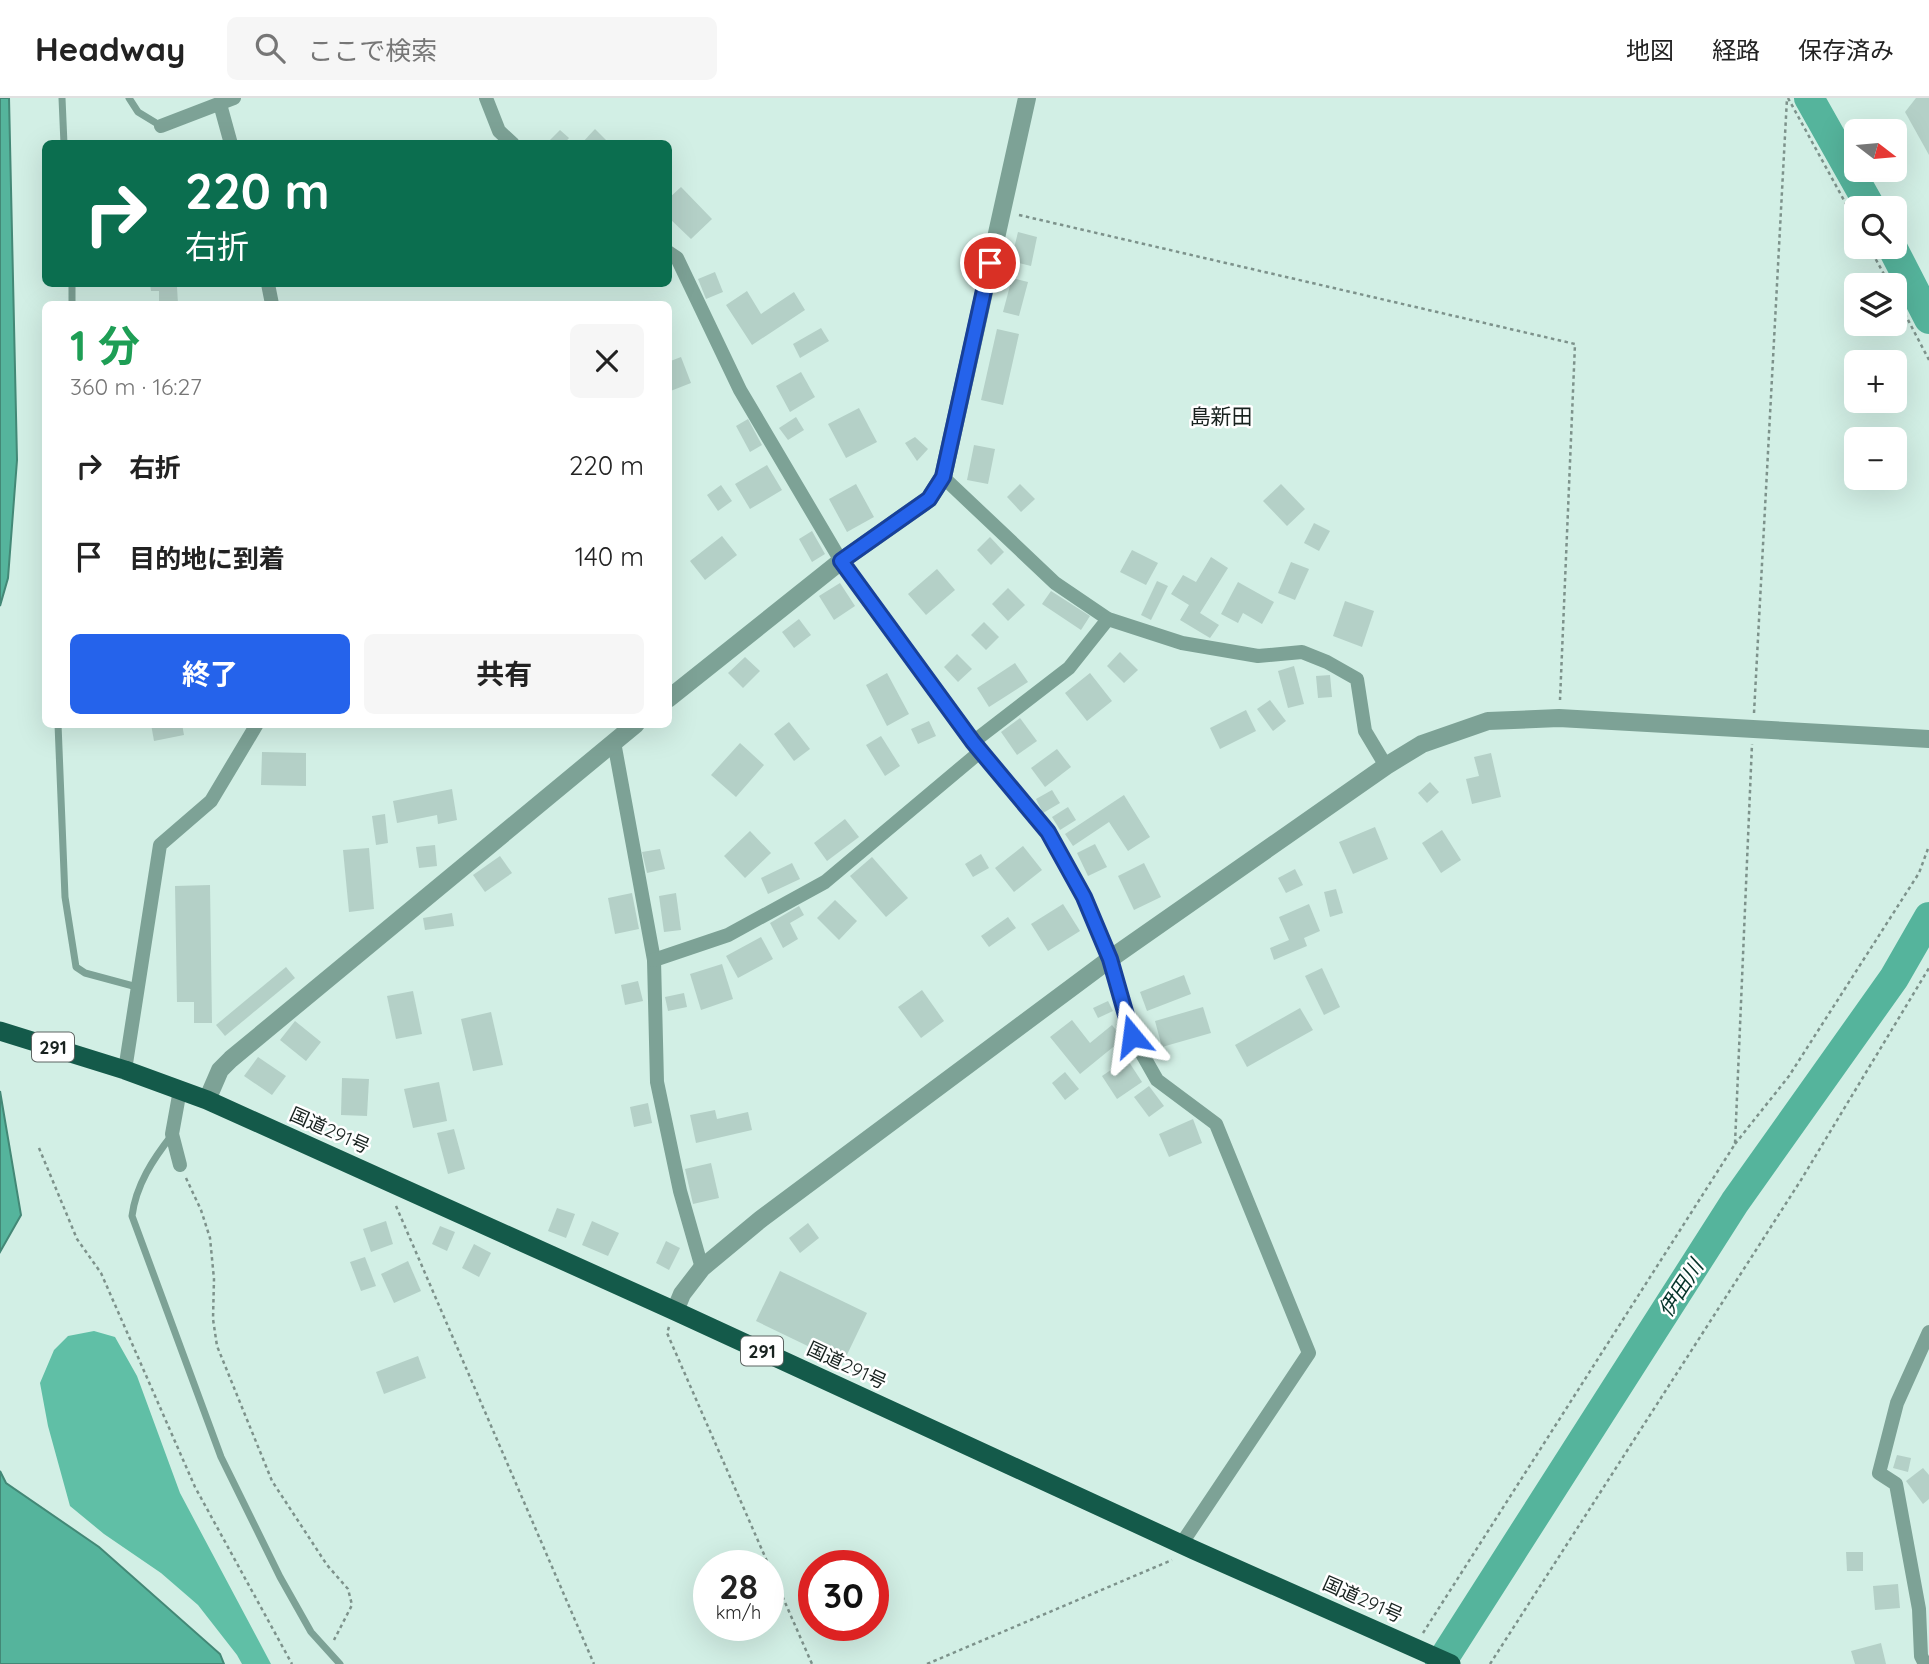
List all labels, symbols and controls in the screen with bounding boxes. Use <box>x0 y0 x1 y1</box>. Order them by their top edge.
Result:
search box <box>227 17 717 80</box>
text: Headway <box>35 28 185 69</box>
icon: search <box>251 29 289 67</box>
text: ここで検索 <box>307 34 437 67</box>
text: 地図 <box>1626 35 1674 65</box>
text: 経路 <box>1712 35 1760 65</box>
text: 保存済み <box>1798 35 1894 65</box>
north arrow <box>1844 119 1908 182</box>
map controls <box>1844 119 1907 490</box>
text: 220 m <box>185 160 330 221</box>
icon: right <box>70 168 161 259</box>
button: search <box>1844 196 1907 259</box>
text: 右折 <box>185 226 249 266</box>
pin <box>960 233 1020 293</box>
icon: arrive <box>971 244 1009 282</box>
button: layers <box>1844 273 1907 336</box>
text: 1 分 <box>70 319 140 372</box>
button: close <box>570 324 644 398</box>
button: + <box>1844 350 1907 413</box>
text: 360 m · 16:27 <box>70 372 202 401</box>
district label: 島新田 <box>1190 403 1253 429</box>
button: − <box>1844 427 1907 490</box>
icon: right <box>70 447 108 485</box>
text: 220 m <box>569 449 644 482</box>
text: 右折 <box>129 451 181 484</box>
icon: arrive <box>70 538 108 576</box>
text: 140 m <box>575 540 644 573</box>
text: 目的地に到着 <box>129 542 285 575</box>
button: 終了 <box>70 634 350 714</box>
button: 共有 <box>364 634 644 714</box>
position arrow <box>1095 999 1169 1073</box>
road number: 291 <box>32 1032 74 1062</box>
street label: 国道291号 <box>286 1102 374 1158</box>
water label: 伊田川 <box>1652 1253 1709 1321</box>
road number: 291 <box>741 1336 783 1366</box>
street label: 国道291号 <box>803 1336 891 1394</box>
speed limit sign: 30 <box>798 1550 889 1641</box>
text: 28 <box>719 1564 758 1608</box>
street label: 国道291号 <box>1319 1571 1407 1627</box>
text: km/h <box>716 1601 761 1624</box>

